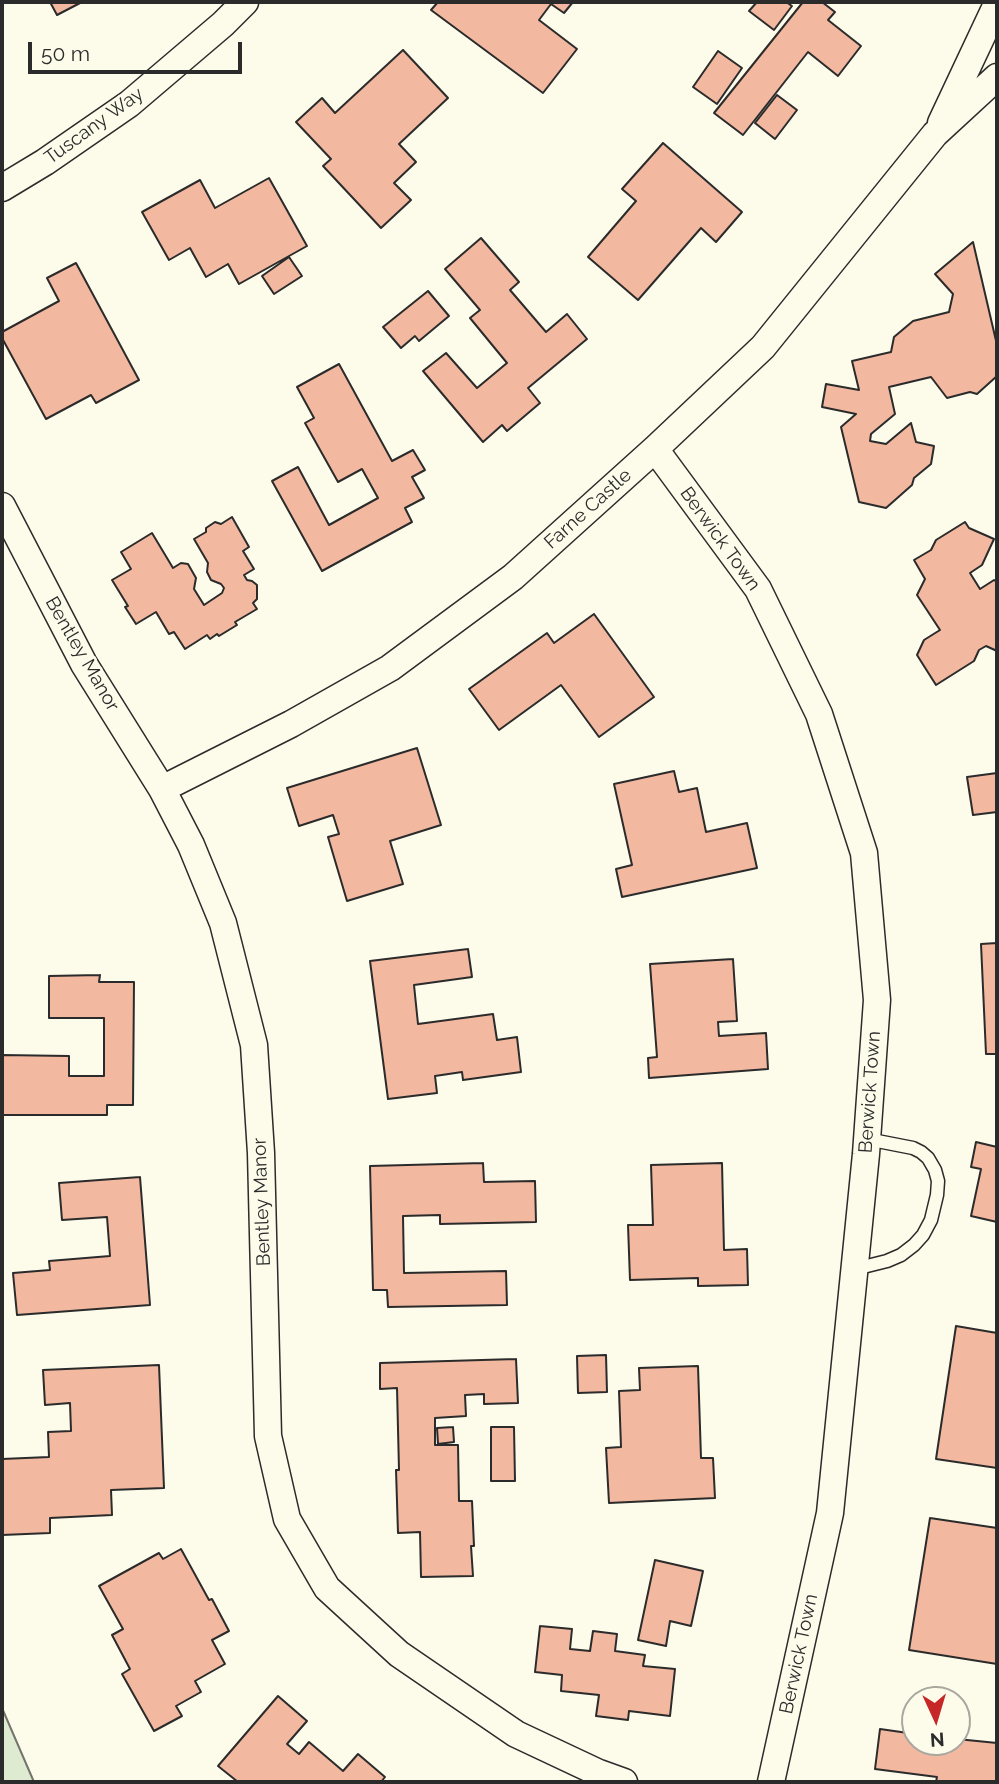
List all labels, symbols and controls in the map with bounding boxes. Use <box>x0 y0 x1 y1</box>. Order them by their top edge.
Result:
scale bar <box>32 28 245 72</box>
text: 50 m <box>41 41 90 66</box>
street label: Tuscany Way <box>40 83 148 169</box>
street label: Farne Castle <box>540 464 636 554</box>
street label: Berwick Town <box>675 483 765 595</box>
street label: Bentley Manor <box>40 593 124 715</box>
street label: Berwick Town <box>854 1030 886 1154</box>
street label: Bentley Manor <box>248 1137 276 1267</box>
street label: Berwick Town <box>775 1592 823 1716</box>
north arrow <box>901 1686 971 1756</box>
text: N <box>929 1728 945 1751</box>

